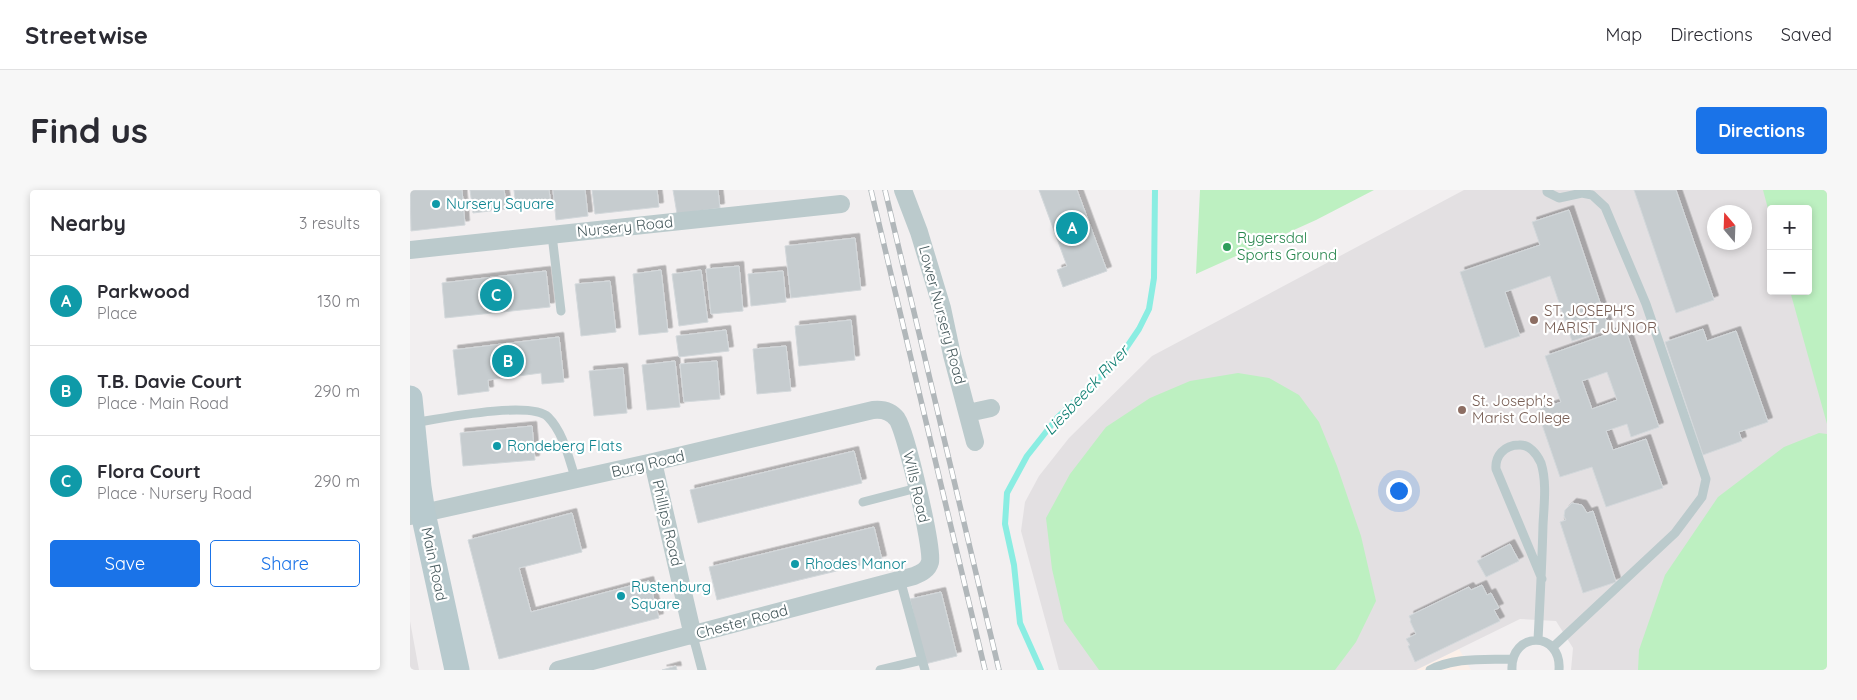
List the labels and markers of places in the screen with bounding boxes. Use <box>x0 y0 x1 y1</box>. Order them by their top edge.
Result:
place label: Nursery Square <box>446 194 554 213</box>
marker: Nursery Square <box>430 198 442 210</box>
pin: A <box>1056 209 1088 247</box>
place label: Rygersdal Sports Ground <box>1237 228 1337 264</box>
marker: Rygersdal Sports Ground <box>1221 241 1233 253</box>
pin: C <box>480 276 512 314</box>
place label: ST. JOSEPH'S MARIST JUNIOR <box>1544 301 1657 337</box>
marker: ST. JOSEPH'S MARIST JUNIOR <box>1528 314 1540 326</box>
pin: B <box>492 342 524 380</box>
place label: St. Joseph's Marist College <box>1472 391 1570 427</box>
marker: St. Joseph's Marist College <box>1456 404 1468 416</box>
place label: Rondeberg Flats <box>507 436 622 455</box>
marker: Rondeberg Flats <box>491 440 503 452</box>
place label: Rhodes Manor <box>805 554 907 573</box>
marker: Rhodes Manor <box>789 558 801 570</box>
place label: Rustenburg Square <box>631 577 711 613</box>
marker: Rustenburg Square <box>615 590 627 602</box>

